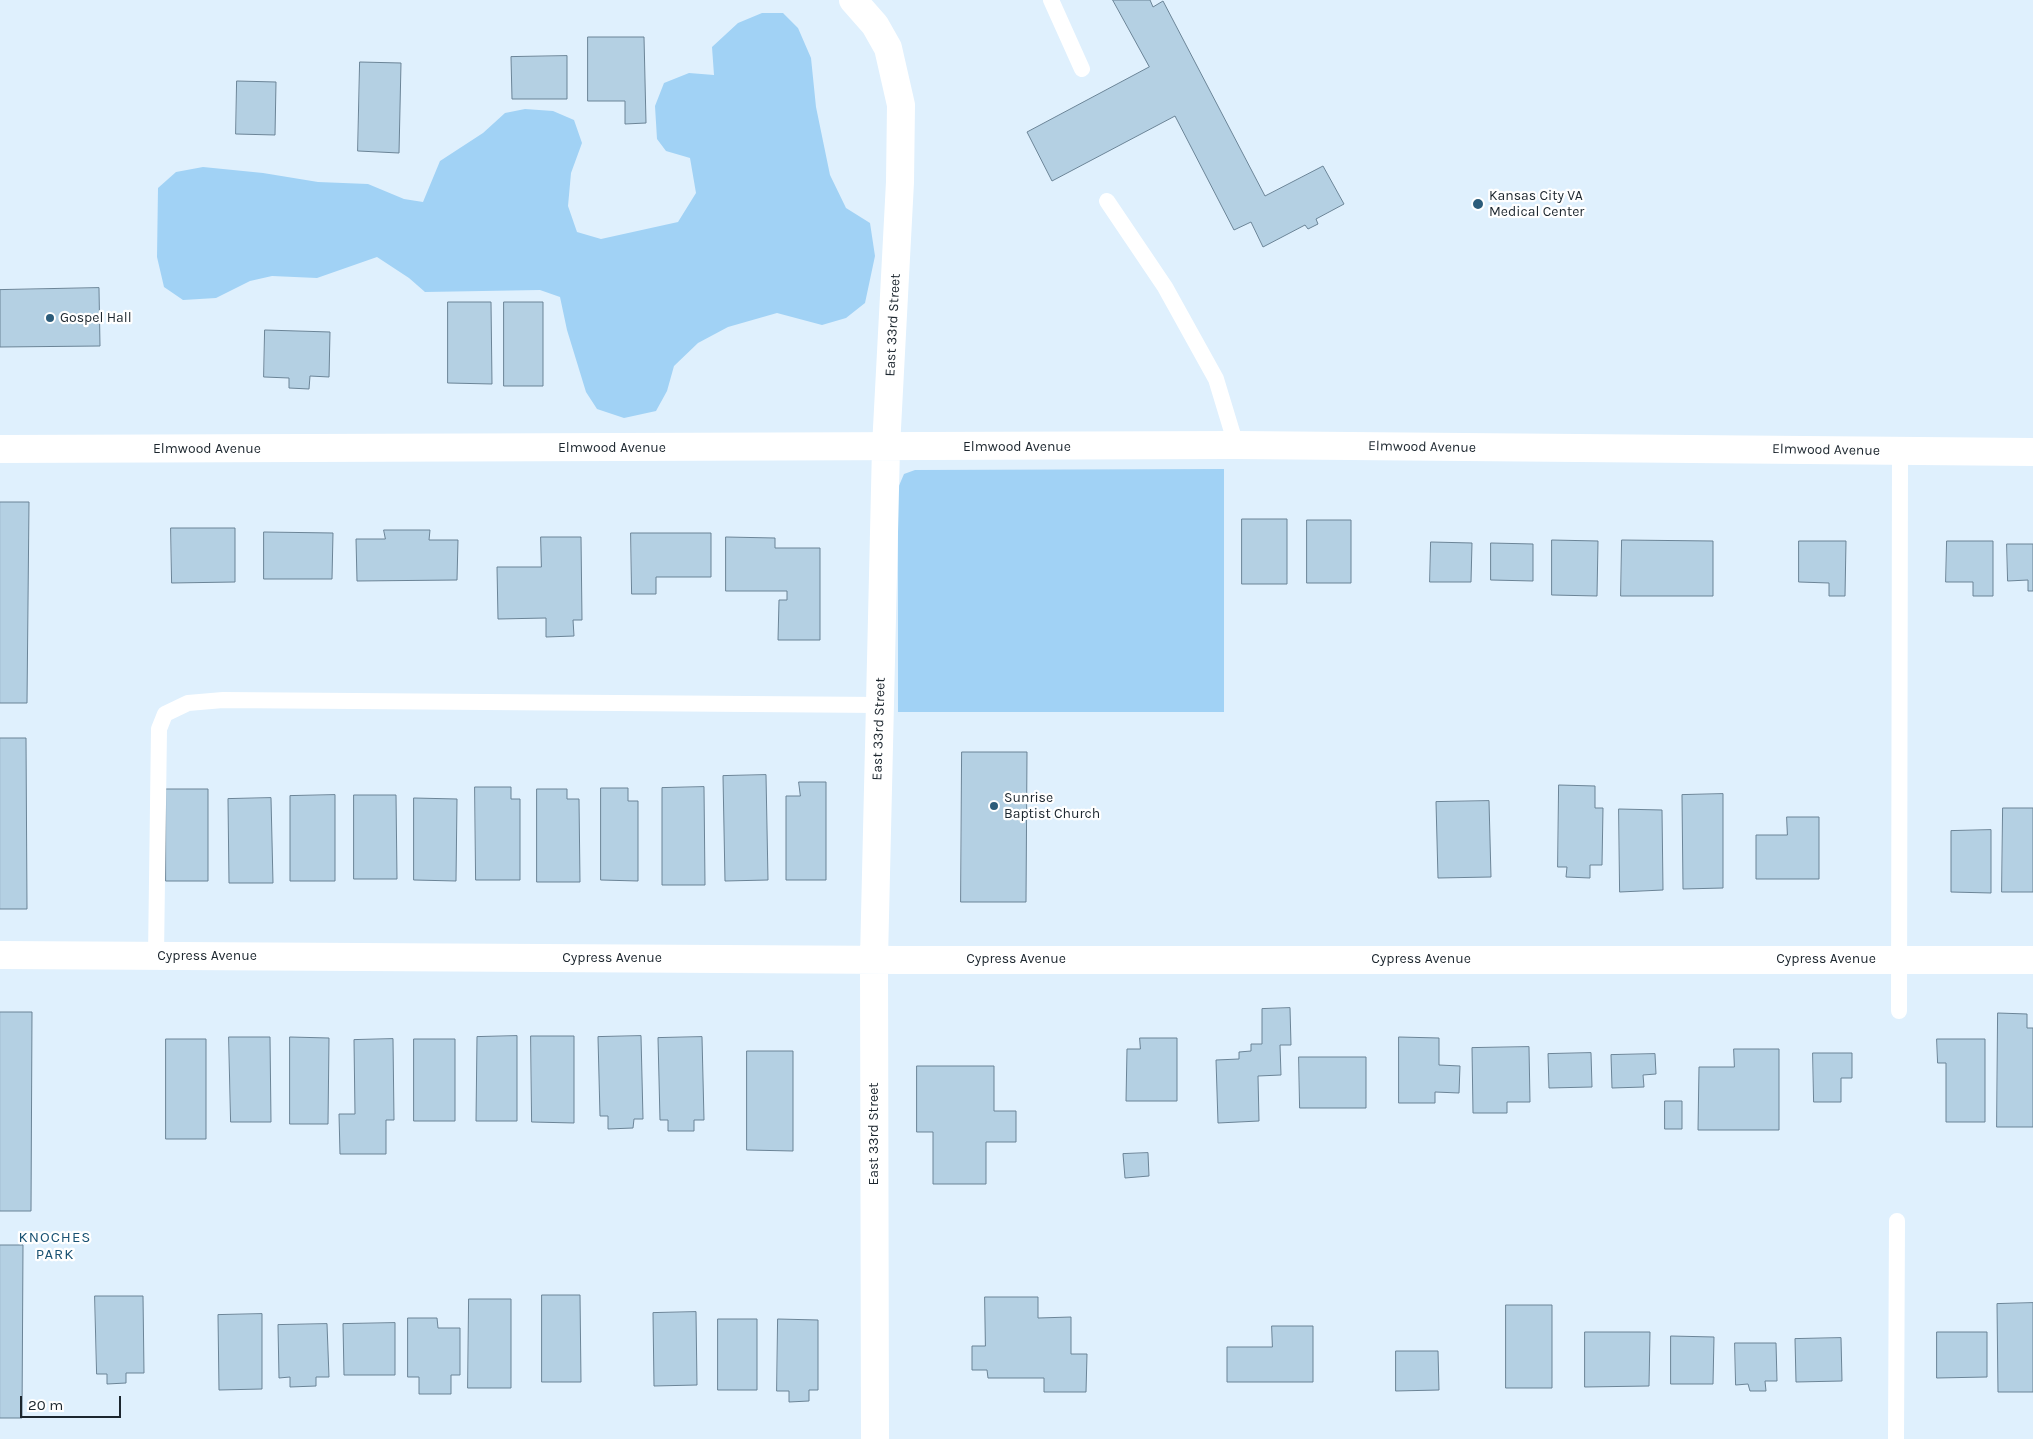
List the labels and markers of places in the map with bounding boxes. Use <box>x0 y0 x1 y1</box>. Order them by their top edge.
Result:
place label: Kansas City VA Medical Center <box>1489 188 1584 220</box>
marker: Kansas City VA Medical Center <box>1471 197 1485 211</box>
place label: Gospel Hall <box>60 310 132 326</box>
marker: Gospel Hall <box>44 312 56 324</box>
place label: Sunrise Baptist Church <box>1004 790 1100 822</box>
marker: Sunrise Baptist Church <box>988 800 1000 812</box>

